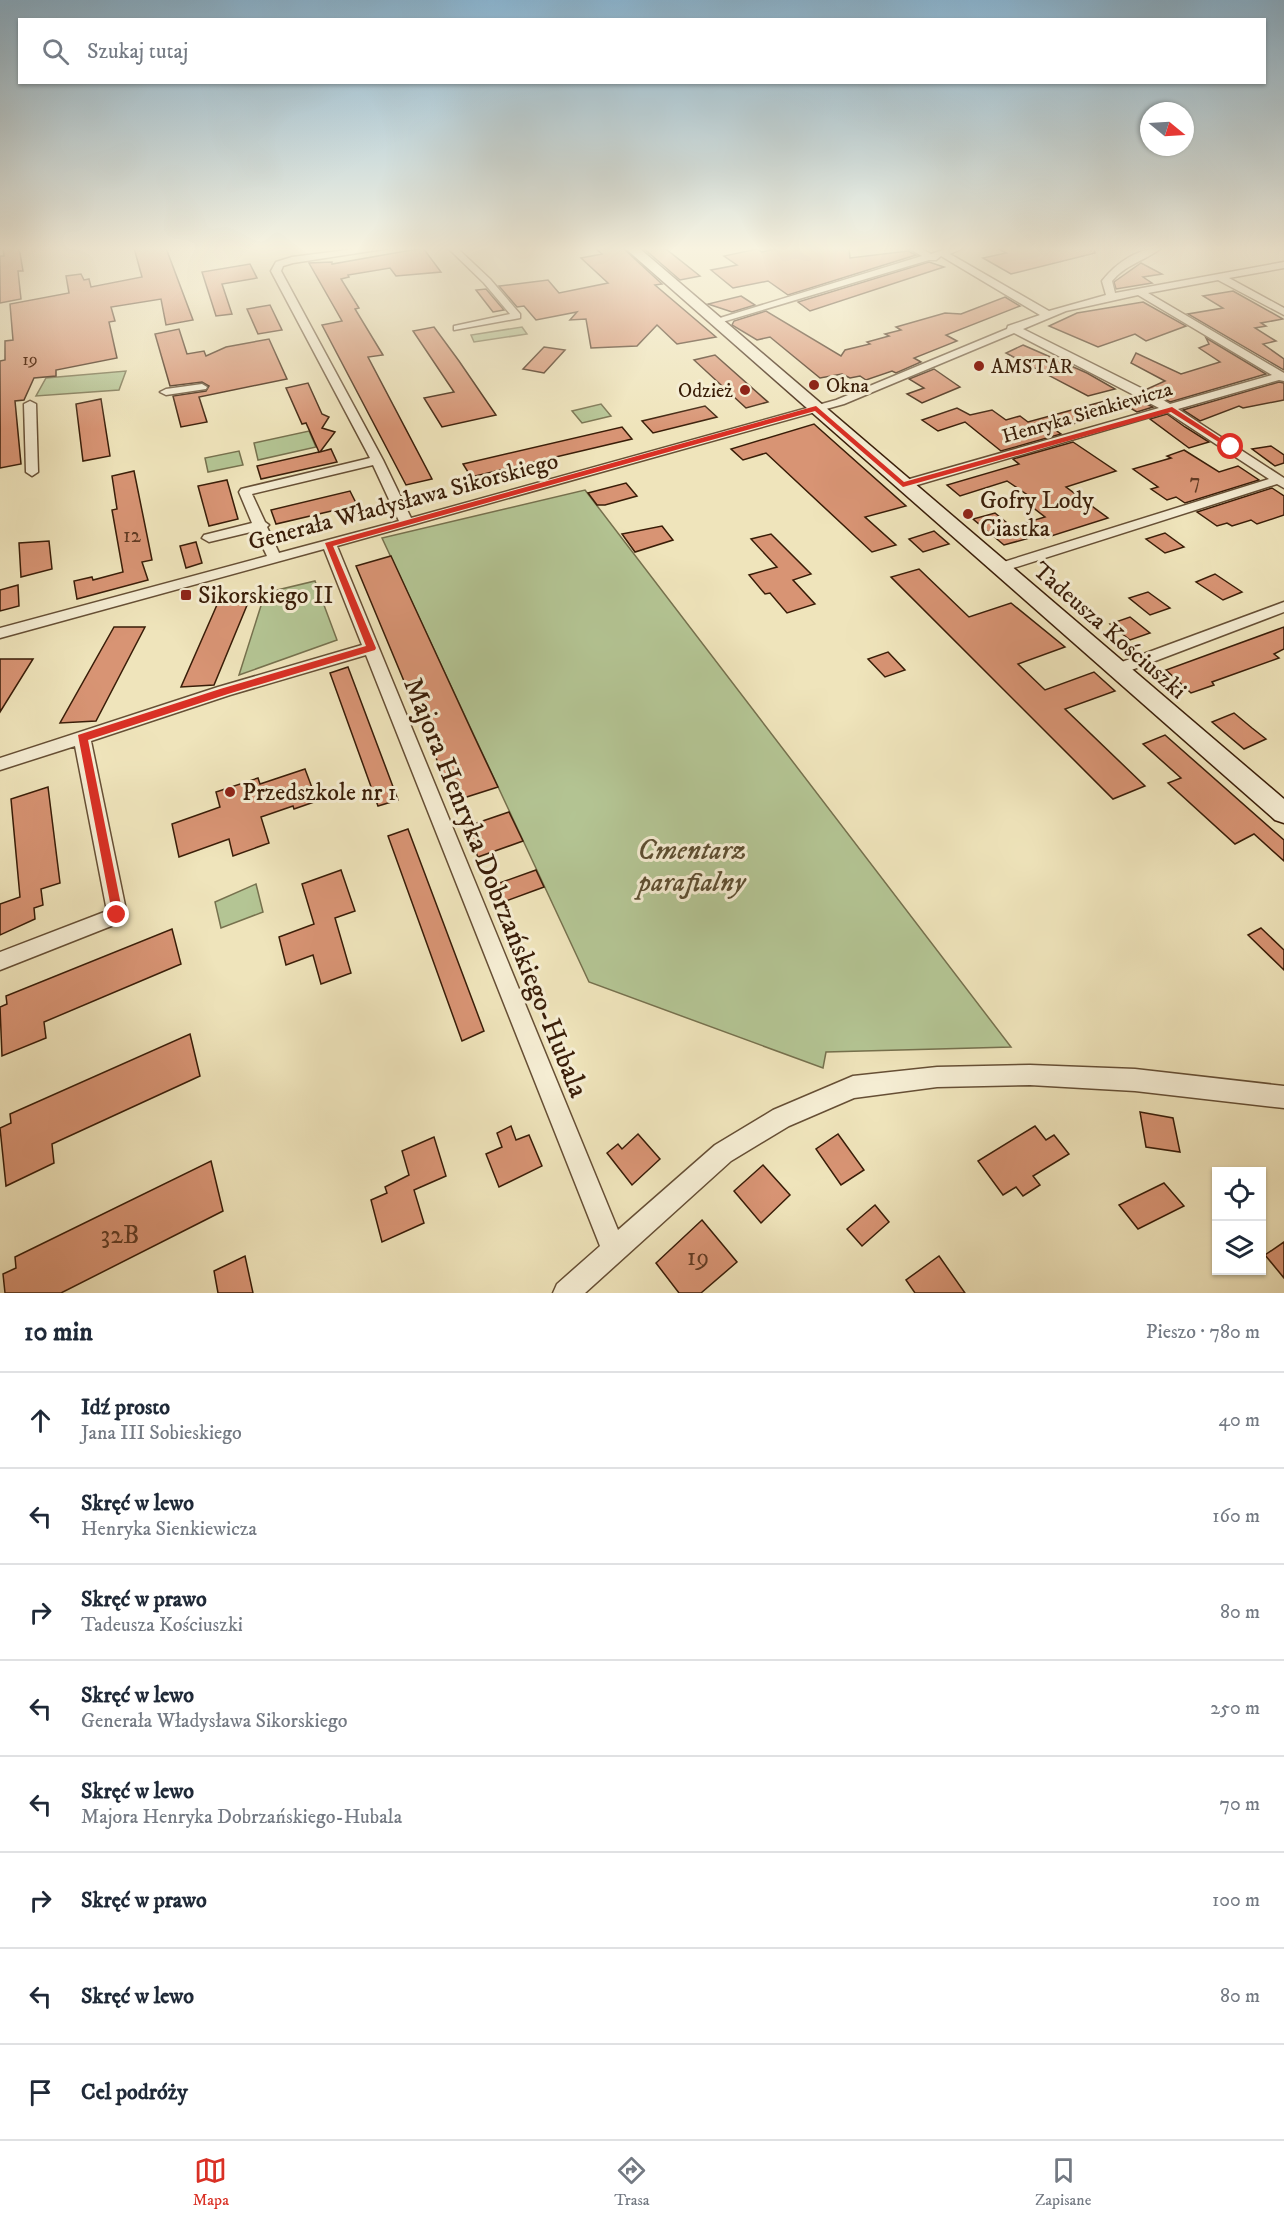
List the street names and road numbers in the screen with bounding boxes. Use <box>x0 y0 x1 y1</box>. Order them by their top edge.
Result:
street label: Henryka Sienkiewicza <box>999 377 1176 450</box>
street label: Generała Władysława Sikorskiego <box>245 446 562 558</box>
street label: Tadeusza Kościuszki <box>1026 556 1193 706</box>
street label: Majora Henryka Dobrzańskiego-Hubala <box>395 673 596 1103</box>

